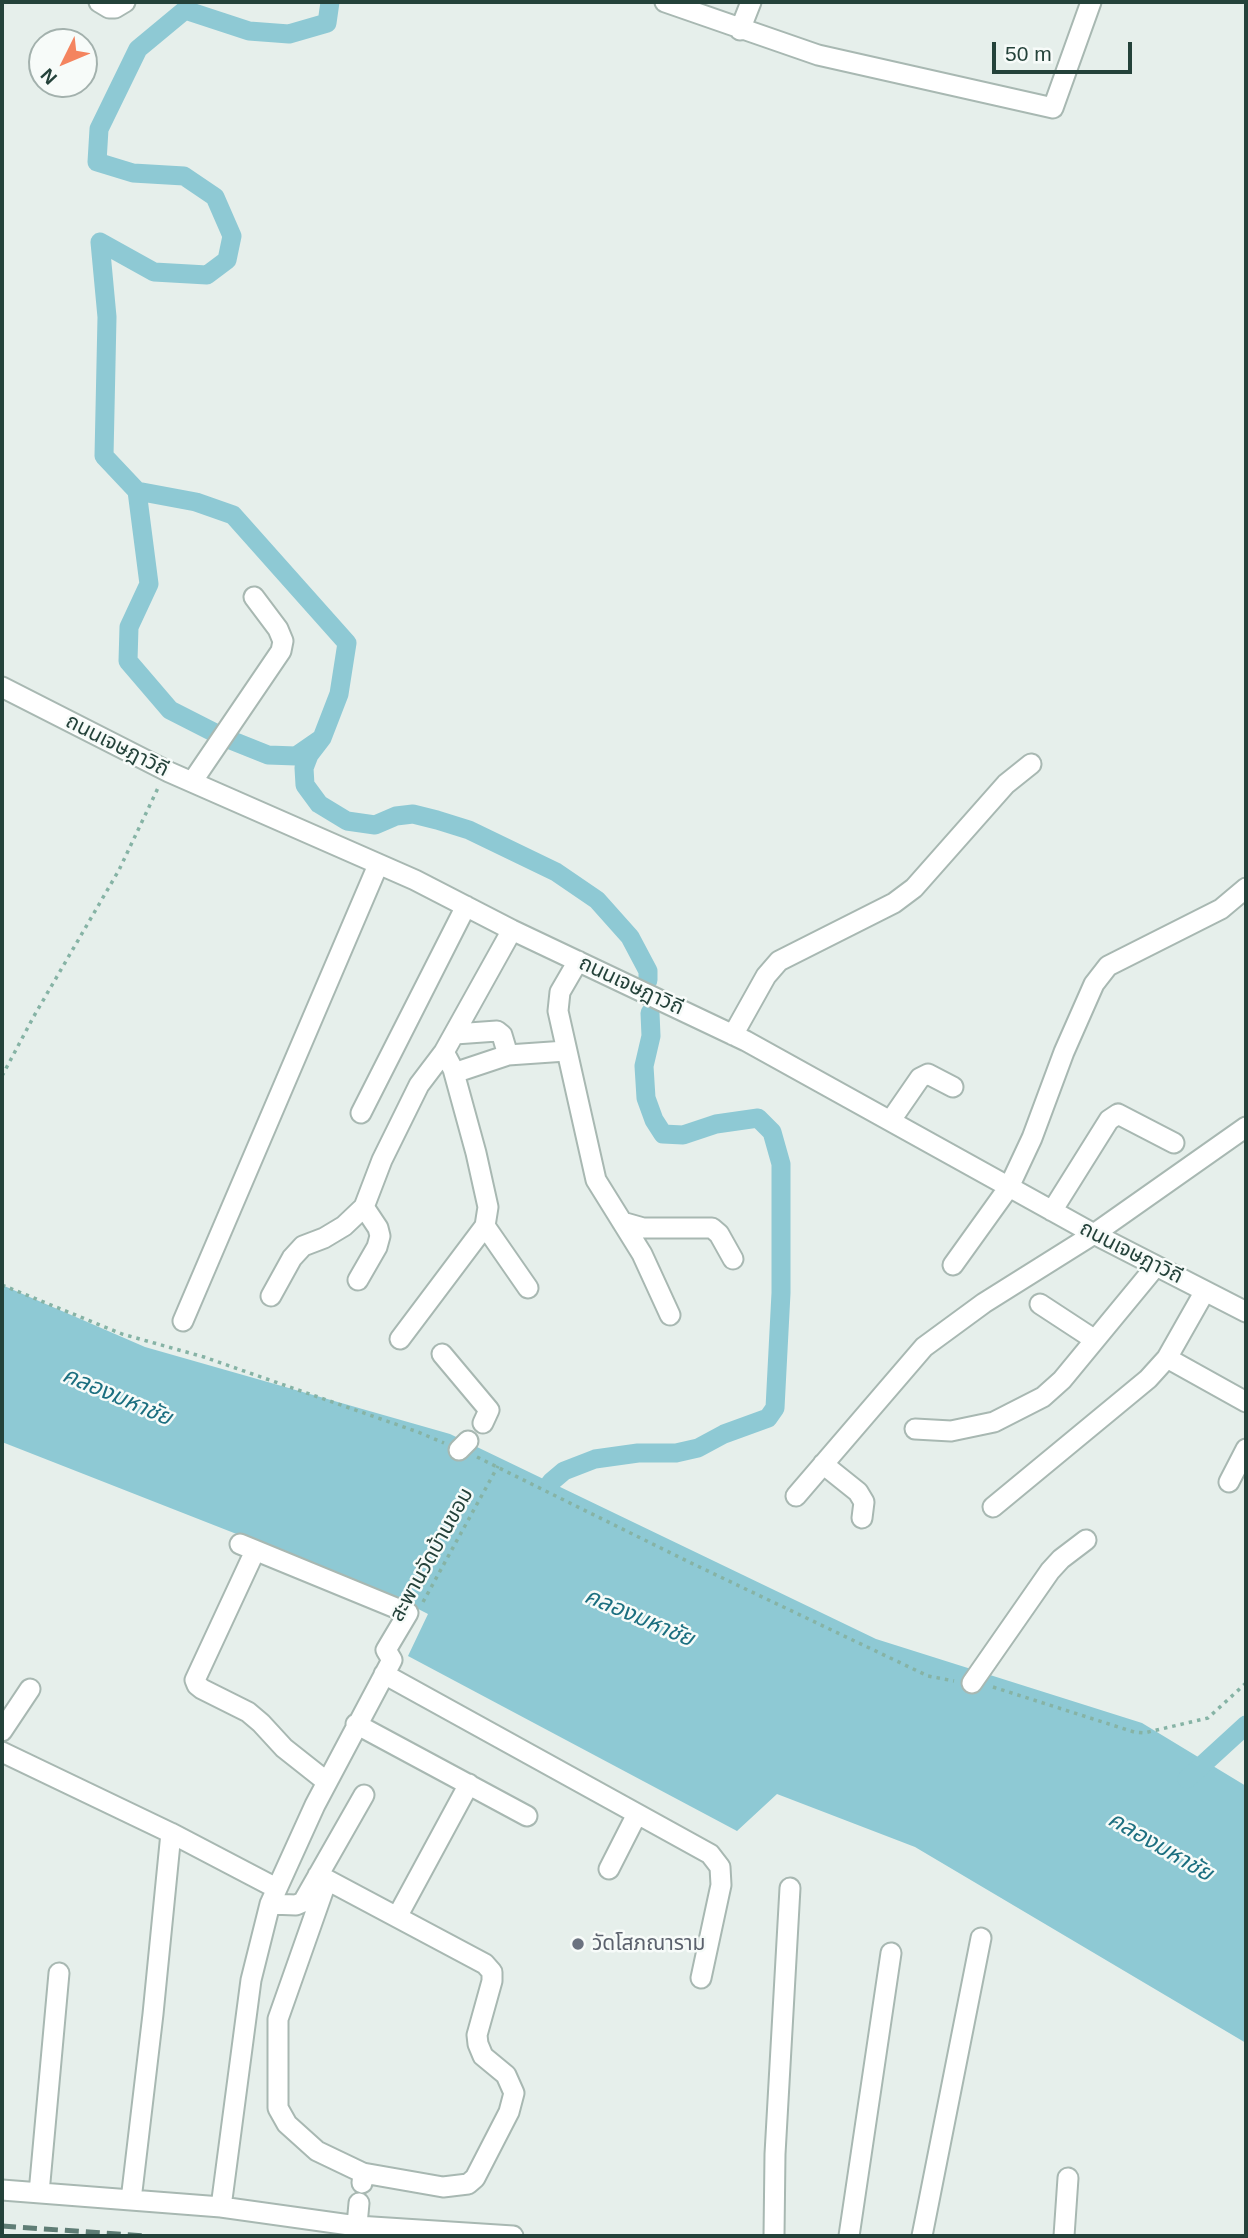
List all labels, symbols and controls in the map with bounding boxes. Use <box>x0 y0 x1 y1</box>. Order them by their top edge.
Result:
north arrow <box>28 28 98 98</box>
scale bar <box>996 28 1136 72</box>
text: 50 m <box>1005 42 1052 65</box>
text: N <box>36 64 61 88</box>
street label: ถนนเจษฎาวิถี <box>61 709 173 783</box>
street label: ถนนเจษฎาวิถี <box>575 951 687 1021</box>
street label: ถนนเจษฎาวิถี <box>1075 1216 1187 1290</box>
water label: คลองมหาชัย <box>58 1362 176 1432</box>
street label: สะพานวัดบ้านขอม <box>385 1484 479 1626</box>
water label: คลองมหาชัย <box>580 1583 698 1653</box>
water label: คลองมหาชัย <box>1103 1806 1217 1888</box>
place label: วัดโสภณาราม <box>592 1931 705 1957</box>
marker: วัดโสภณาราม <box>570 1936 586 1952</box>

